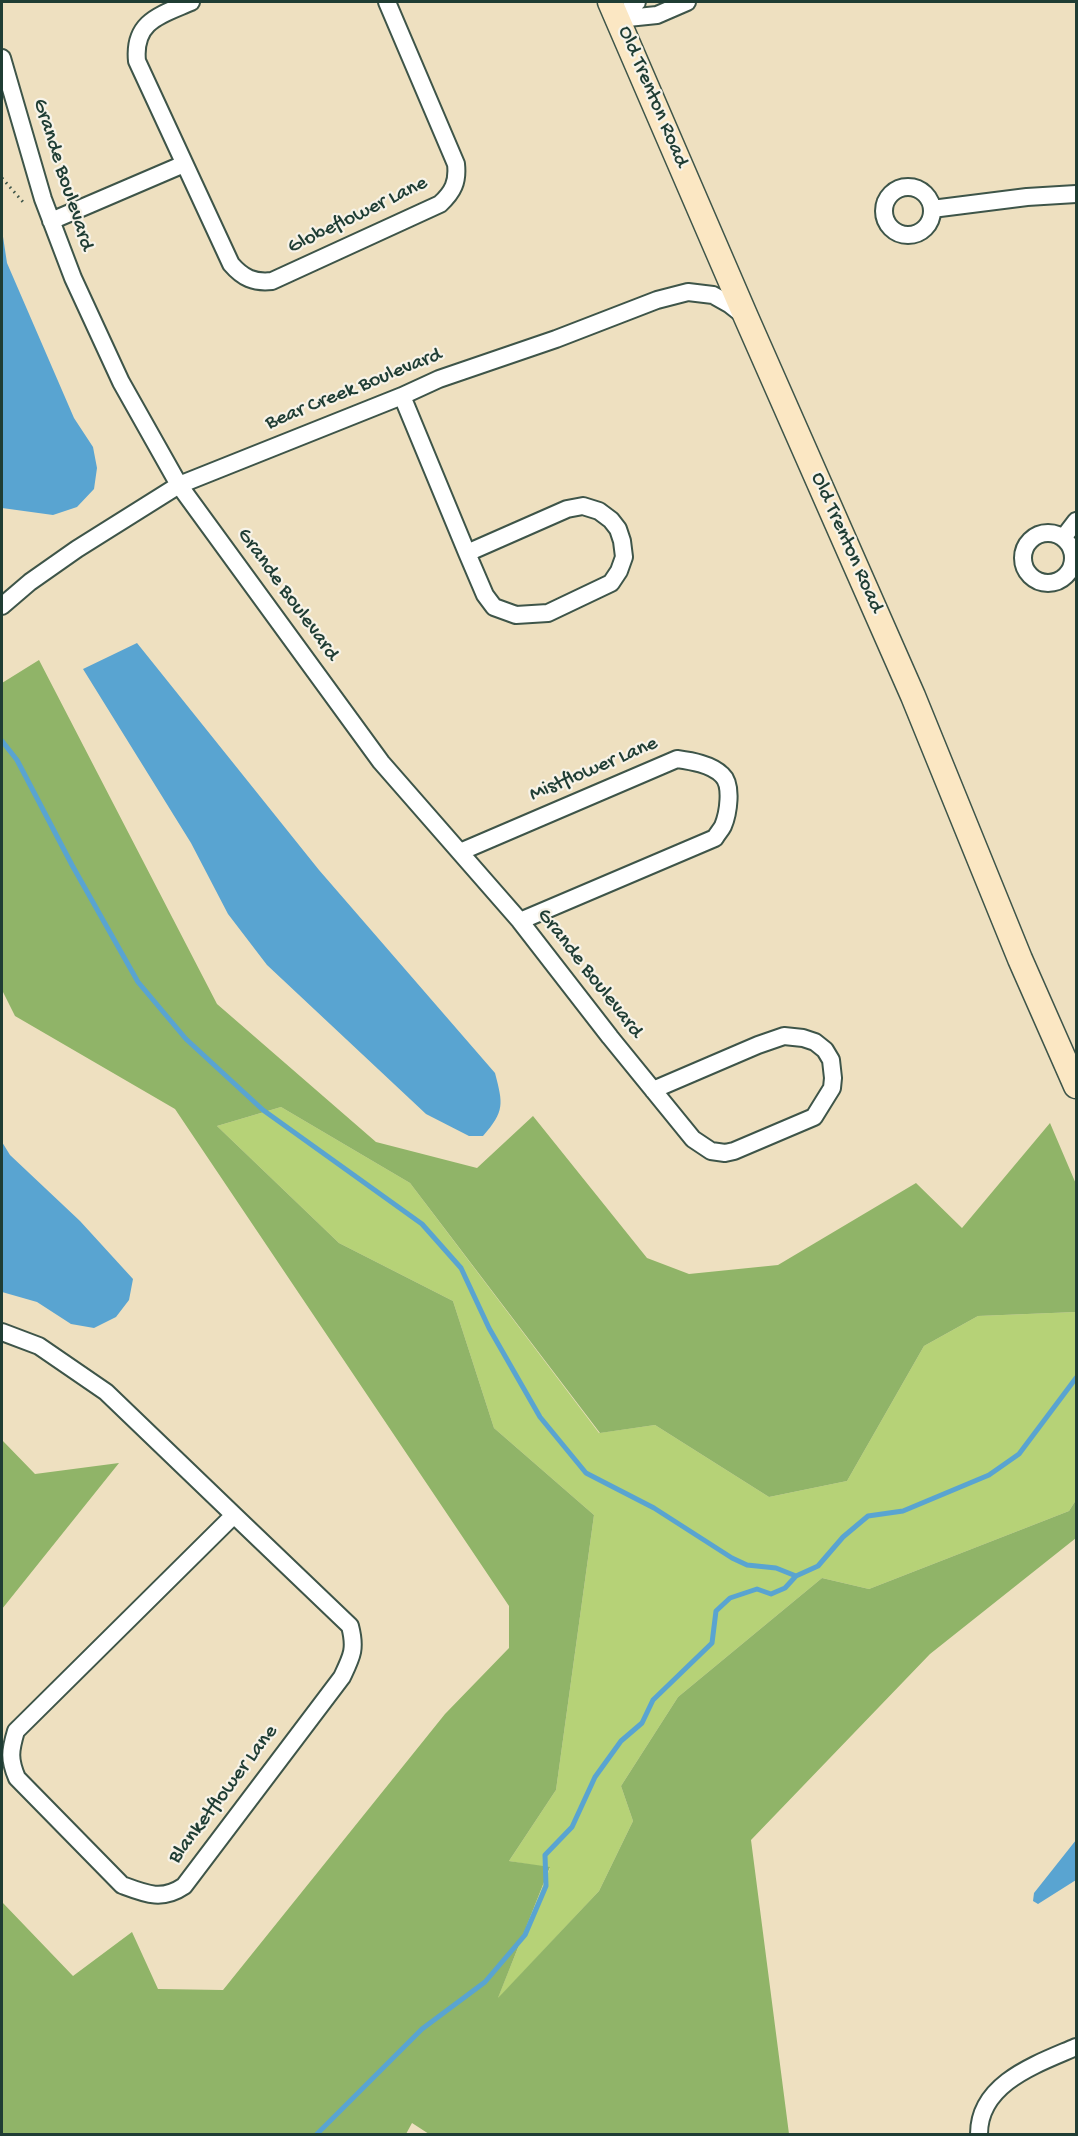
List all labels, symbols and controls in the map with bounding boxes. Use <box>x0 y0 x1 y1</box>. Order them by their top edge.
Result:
street label: Old Trenton Road <box>611 23 693 171</box>
street label: Grande Boulevard <box>26 96 98 254</box>
street label: Globeflower Lane <box>284 171 432 261</box>
street label: Bear Creek Boulevard <box>262 343 446 437</box>
street label: Old Trenton Road <box>804 469 888 617</box>
street label: Grande Boulevard <box>230 524 344 666</box>
street label: Mistflower Lane <box>526 732 662 808</box>
street label: Grande Boulevard <box>530 904 648 1044</box>
street label: Blanketflower Lane <box>164 1721 284 1869</box>

